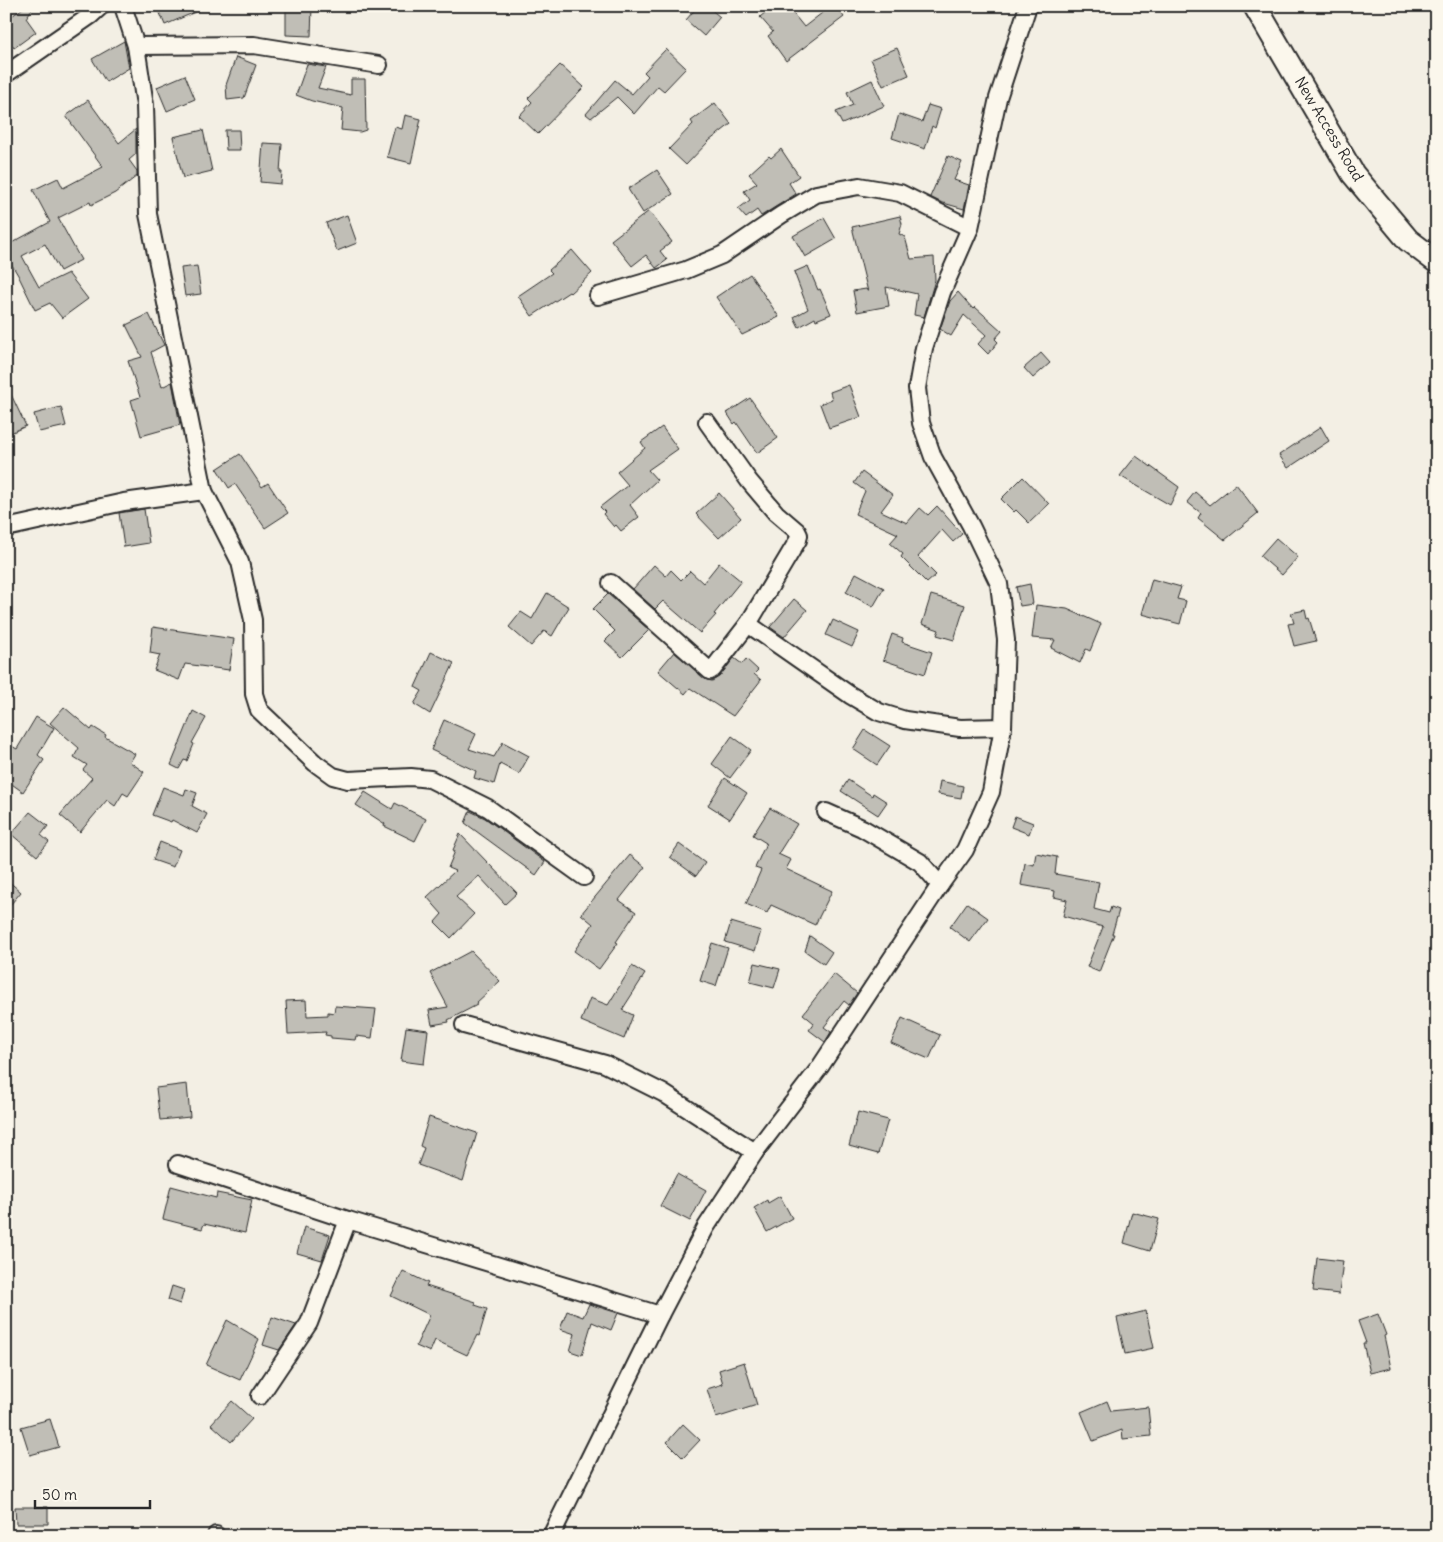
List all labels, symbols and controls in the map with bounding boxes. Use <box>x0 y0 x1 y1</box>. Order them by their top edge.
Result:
street label: New Access Road <box>1291 73 1368 185</box>
scale bar <box>35 1477 150 1509</box>
text: 50 m <box>42 1485 77 1504</box>

